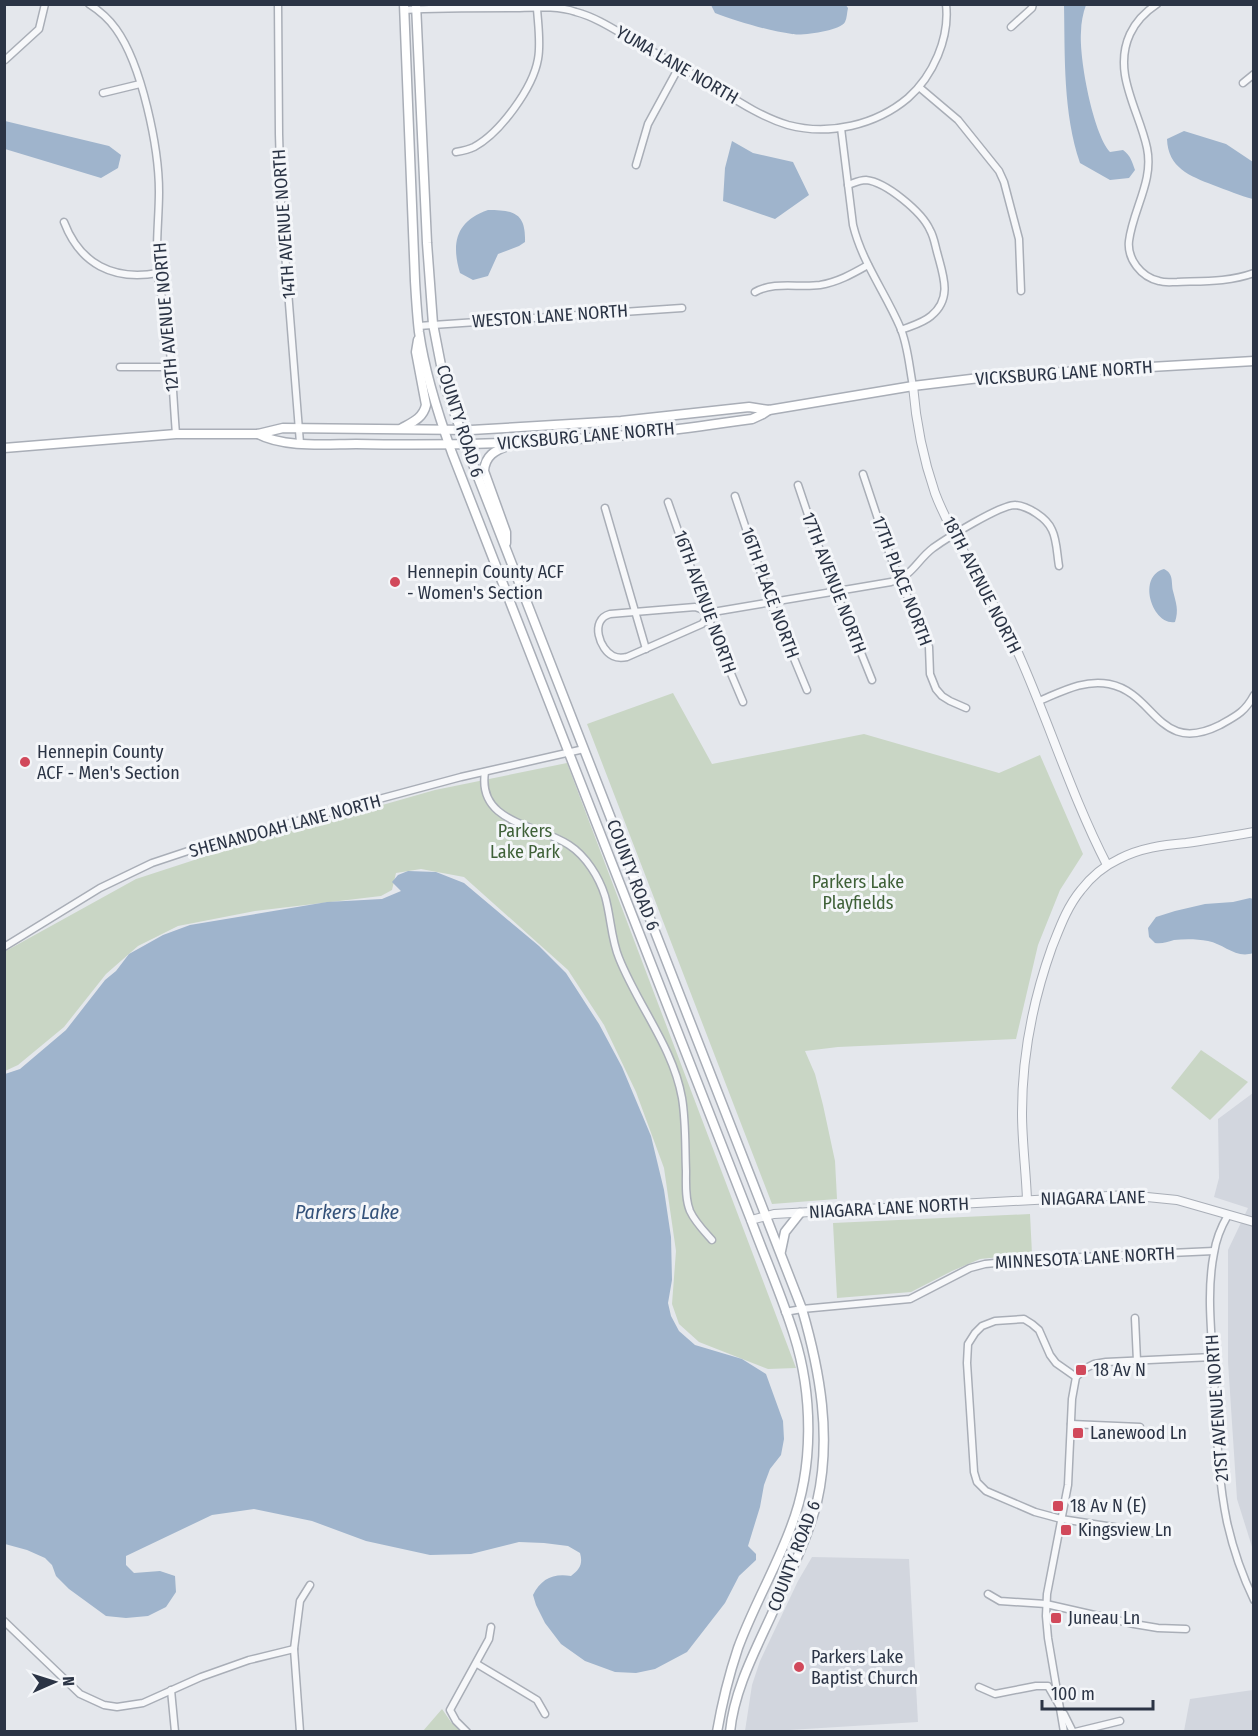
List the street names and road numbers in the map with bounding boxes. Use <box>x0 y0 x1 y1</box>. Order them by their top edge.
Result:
street label: YUMA LANE NORTH <box>612 21 742 109</box>
street label: 14TH AVENUE NORTH <box>268 148 300 300</box>
street label: 12TH AVENUE NORTH <box>149 241 183 393</box>
street label: WESTON LANE NORTH <box>471 300 629 332</box>
street label: VICKSBURG LANE NORTH <box>975 356 1153 390</box>
street label: COUNTY ROAD 6 <box>431 362 489 480</box>
street label: VICKSBURG LANE NORTH <box>496 417 676 455</box>
street label: 17TH AVENUE NORTH <box>797 509 871 657</box>
street label: 17TH PLACE NORTH <box>867 513 937 649</box>
street label: 18TH AVENUE NORTH <box>938 513 1026 657</box>
street label: 16TH PLACE NORTH <box>736 524 804 662</box>
street label: 16TH AVENUE NORTH <box>669 528 741 676</box>
street label: SHENANDOAH LANE NORTH <box>187 790 383 862</box>
street label: COUNTY ROAD 6 <box>602 816 664 934</box>
street label: NIAGARA LANE <box>1040 1186 1146 1210</box>
street label: NIAGARA LANE NORTH <box>808 1193 970 1223</box>
street label: MINNESOTA LANE NORTH <box>994 1242 1176 1274</box>
street label: 21ST AVENUE NORTH <box>1201 1334 1233 1482</box>
street label: COUNTY ROAD 6 <box>763 1497 825 1615</box>

